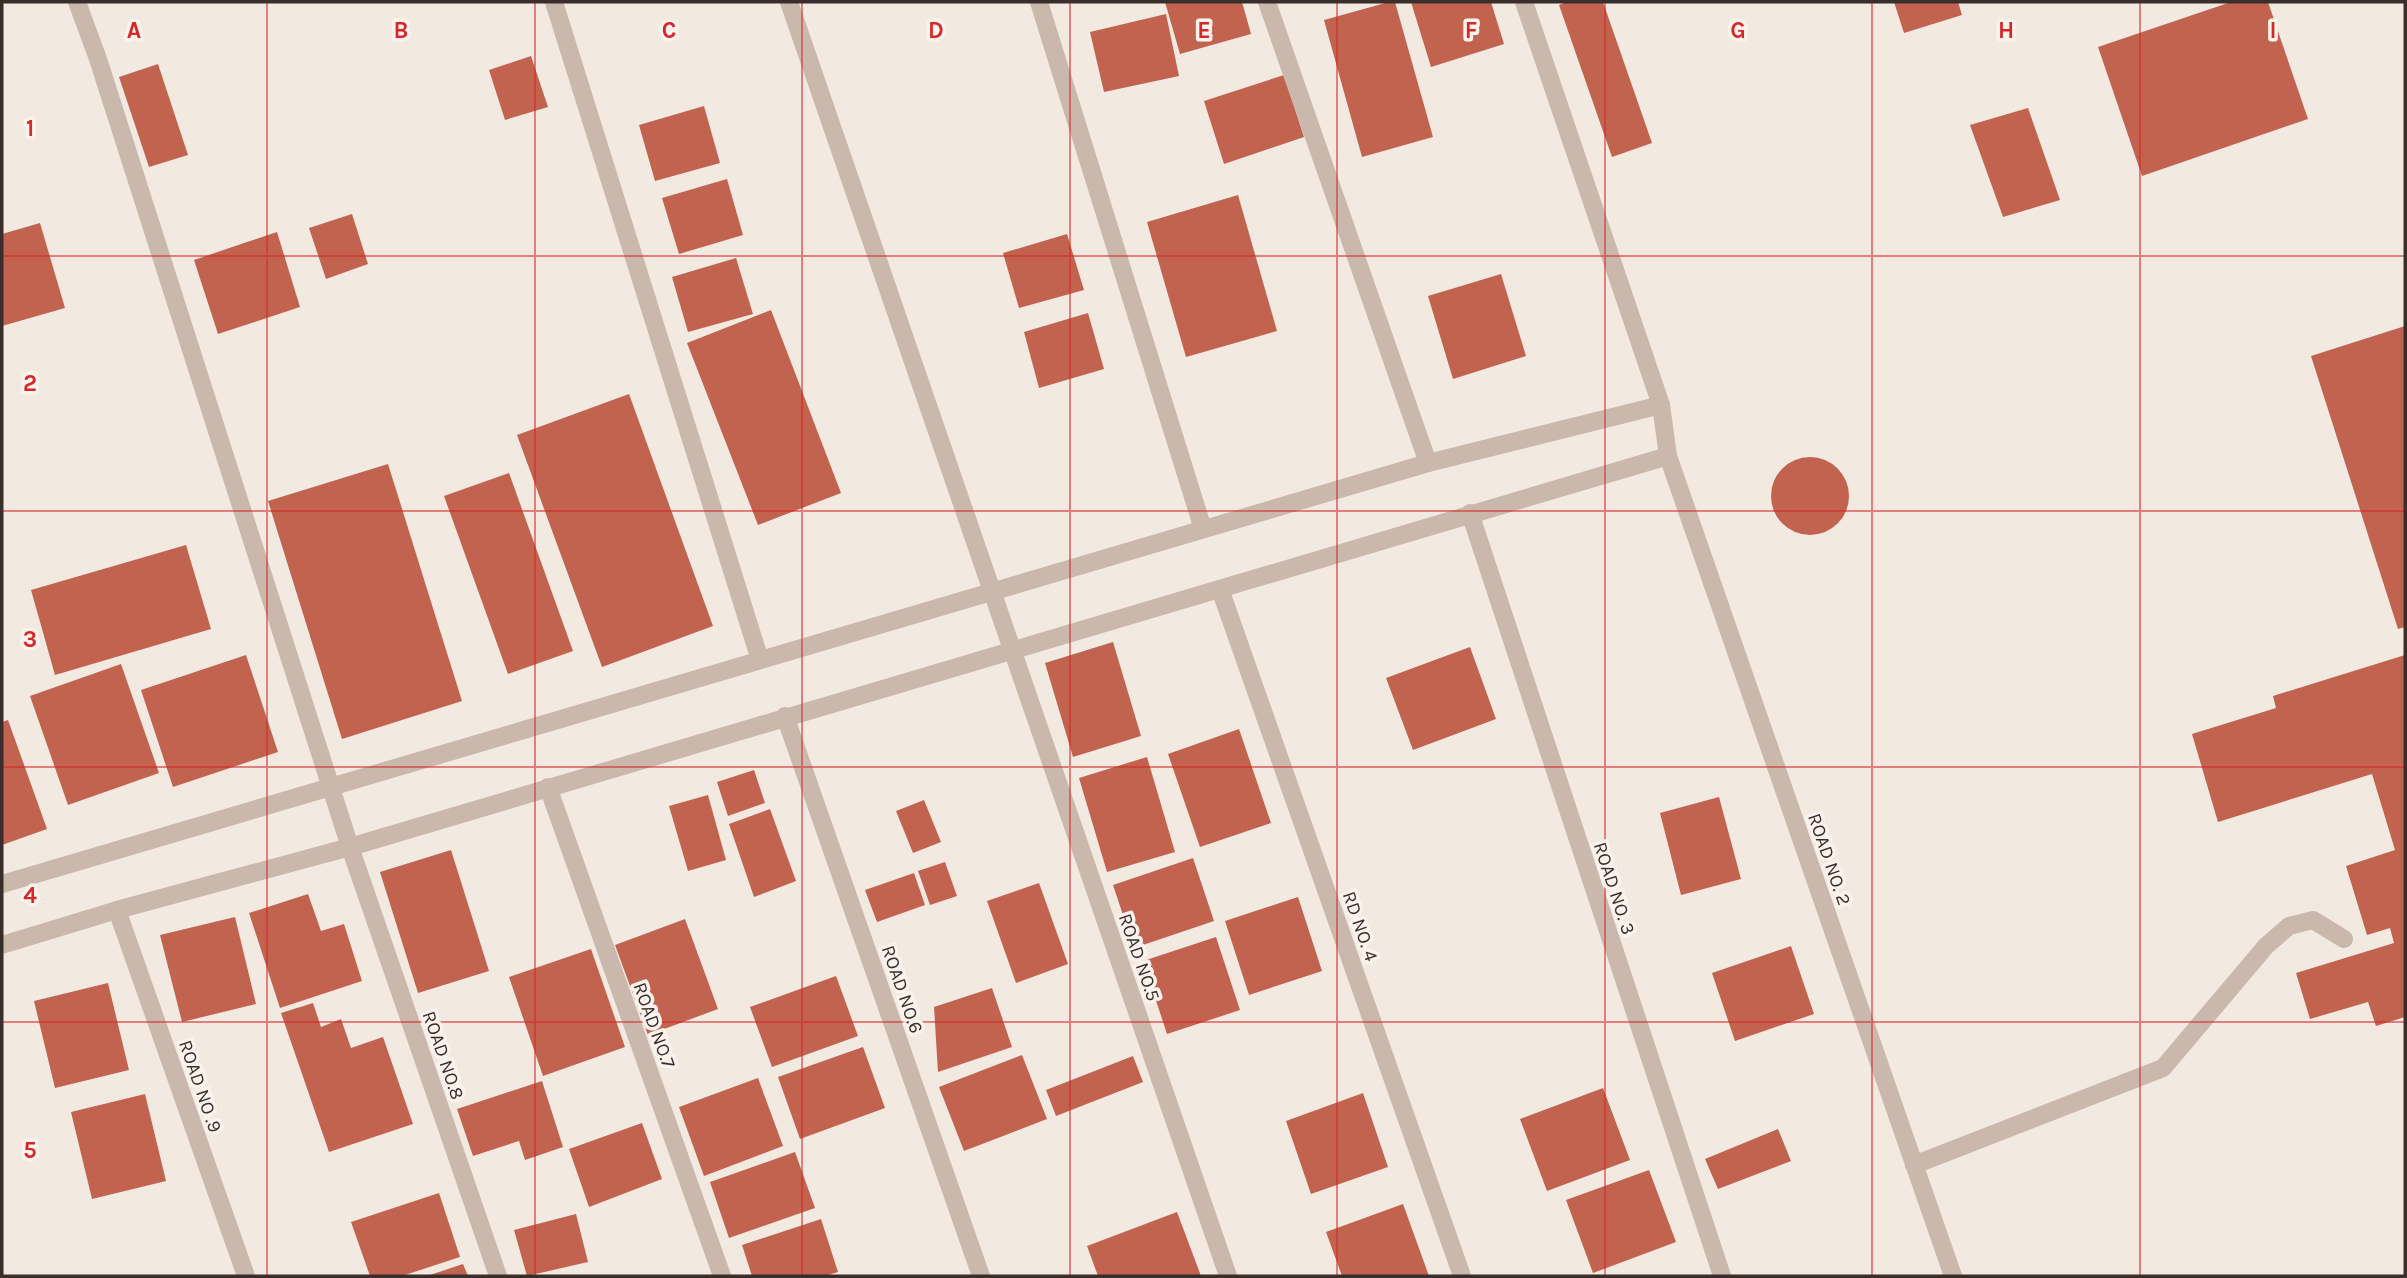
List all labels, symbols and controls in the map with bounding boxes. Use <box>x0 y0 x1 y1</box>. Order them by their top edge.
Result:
text: A <box>127 17 141 44</box>
text: B <box>394 17 408 44</box>
text: C <box>662 17 676 44</box>
text: D <box>928 17 944 44</box>
text: E <box>1197 17 1211 44</box>
text: F <box>1465 17 1477 44</box>
text: G <box>1730 17 1746 44</box>
text: H <box>1998 17 2014 44</box>
text: I <box>2269 17 2277 44</box>
text: 1 <box>26 115 34 142</box>
text: 2 <box>23 370 37 397</box>
text: 3 <box>23 626 37 653</box>
street label: ROAD NO. 2 <box>1803 810 1855 908</box>
street label: ROAD NO. 3 <box>1589 839 1639 937</box>
text: 4 <box>23 882 37 909</box>
street label: RD NO. 4 <box>1338 888 1382 965</box>
street label: ROAD NO.5 <box>1114 911 1164 1004</box>
street label: ROAD NO.6 <box>877 943 927 1036</box>
street label: ROAD NO.7 <box>628 980 680 1071</box>
street label: ROAD NO.8 <box>418 1008 468 1102</box>
street label: ROAD NO .9 <box>174 1037 226 1135</box>
text: 5 <box>23 1137 37 1164</box>

